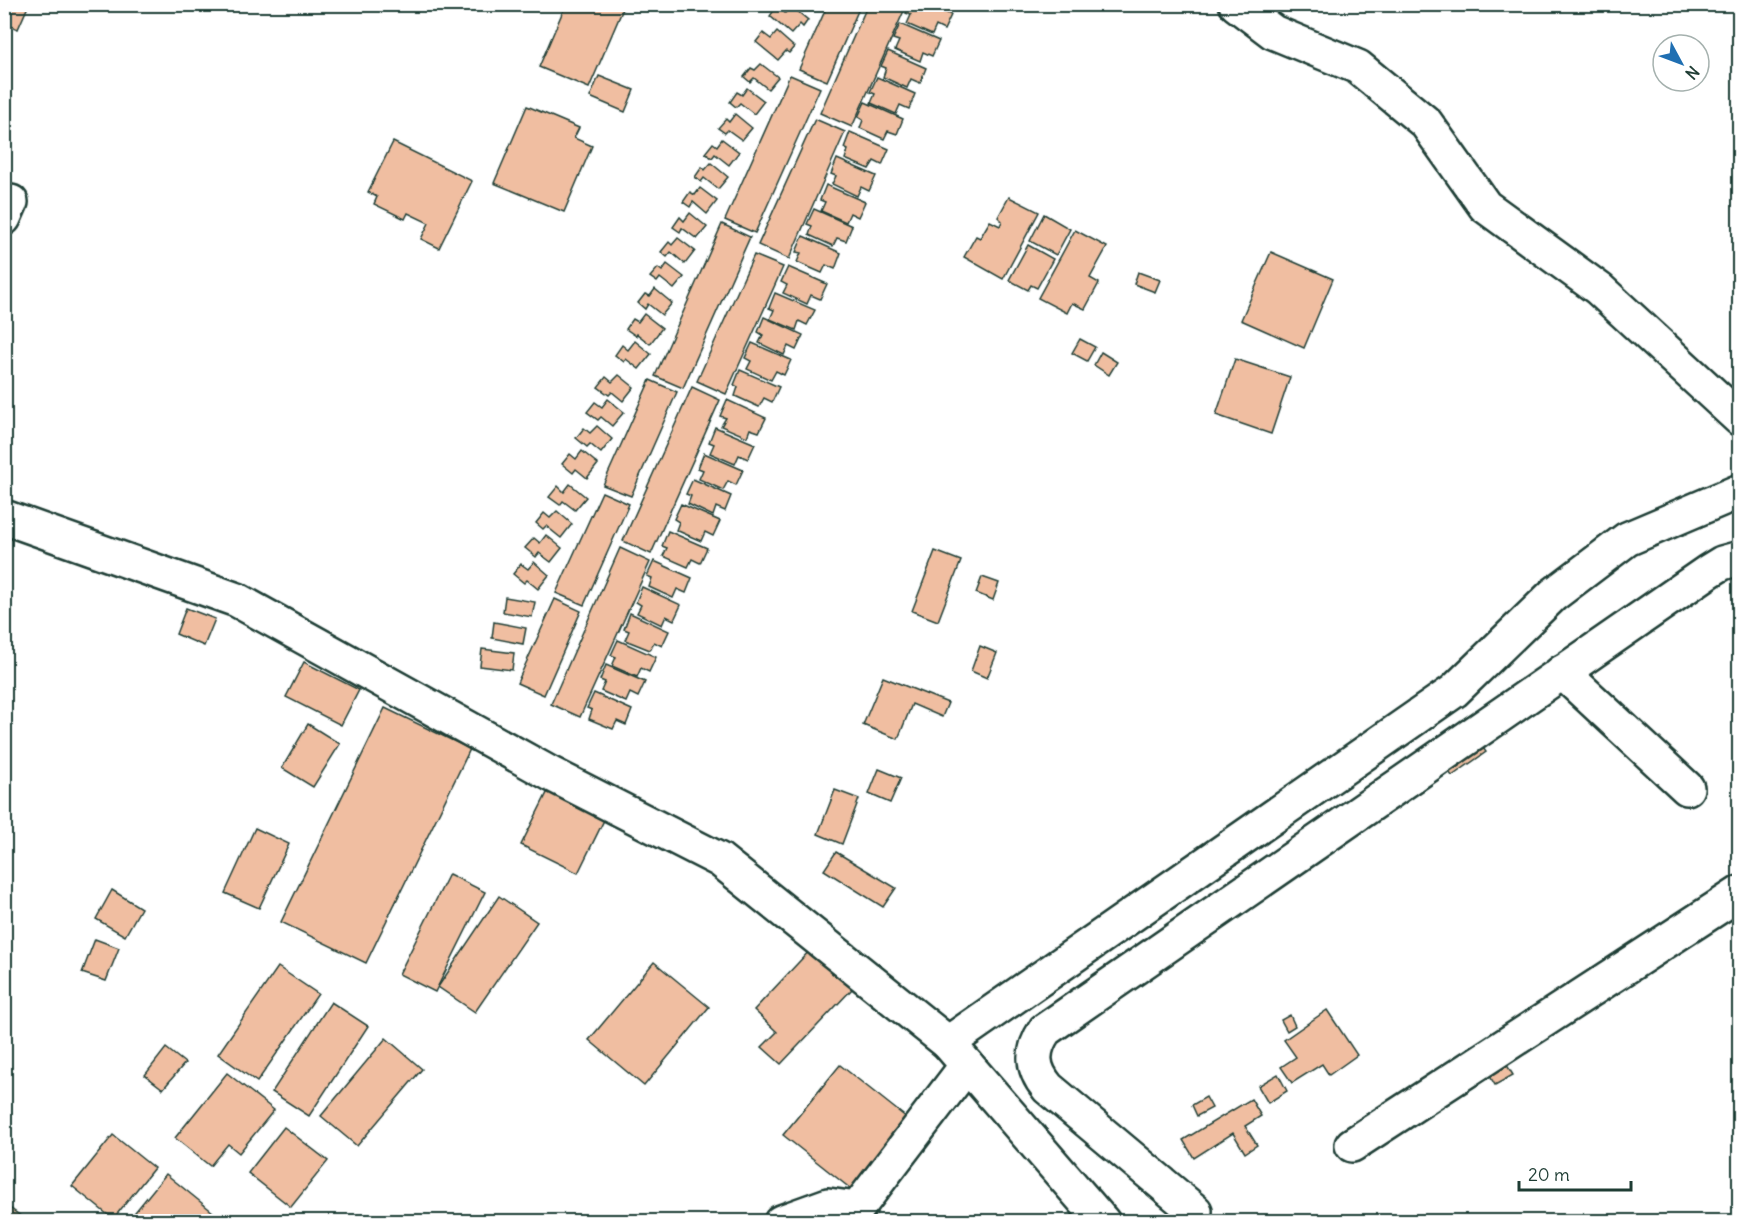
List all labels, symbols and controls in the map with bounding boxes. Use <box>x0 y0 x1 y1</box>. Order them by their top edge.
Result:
north arrow <box>1651 33 1711 93</box>
text: N <box>1681 62 1703 84</box>
scale bar <box>1519 1154 1632 1192</box>
text: 20 m <box>1528 1163 1570 1186</box>

